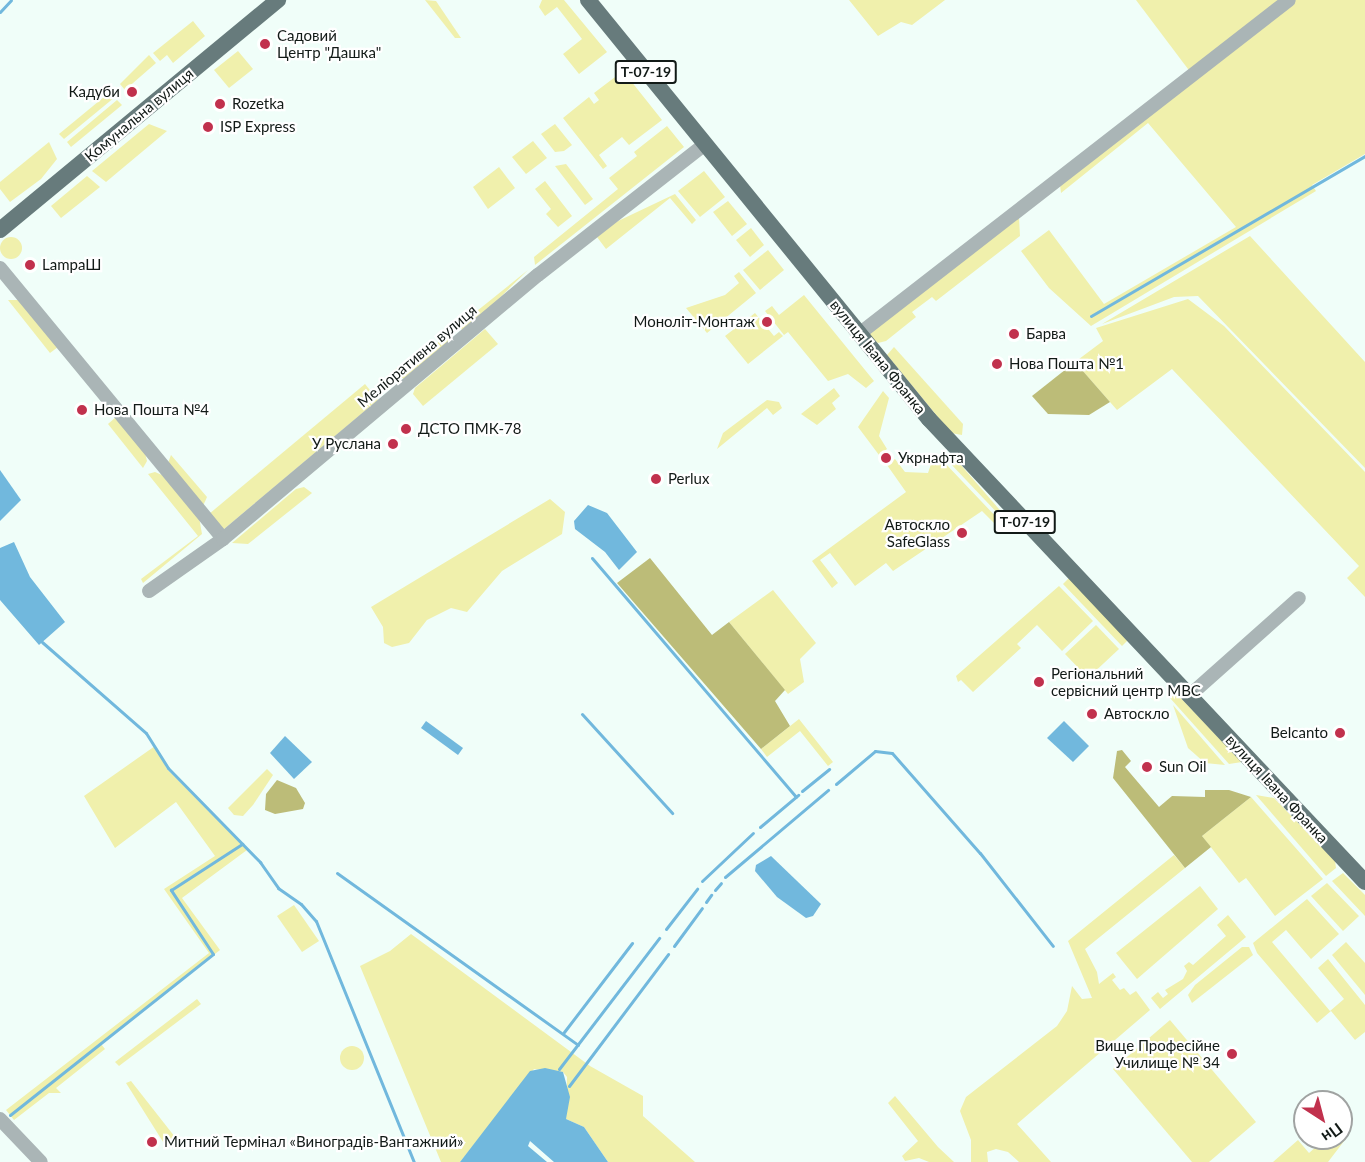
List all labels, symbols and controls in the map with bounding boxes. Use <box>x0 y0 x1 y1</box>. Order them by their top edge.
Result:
place label: Садовий Центр "Дашка" <box>277 26 381 61</box>
marker: Садовий Центр "Дашка" <box>258 37 272 51</box>
road number: Т-07-19 <box>614 61 678 83</box>
street label: Комунальна вулиця <box>81 64 197 166</box>
place label: Кадуби <box>69 83 120 101</box>
marker: Кадуби <box>125 85 139 99</box>
place label: Rozetka <box>232 95 284 113</box>
marker: Rozetka <box>213 97 227 111</box>
place label: ISP Express <box>220 118 296 136</box>
marker: ISP Express <box>201 120 215 134</box>
place label: LampaШ <box>42 256 102 274</box>
marker: LampaШ <box>23 258 37 272</box>
street label: вулиця Івана Франка <box>826 296 930 418</box>
street label: Меліоративна вулиця <box>354 301 480 411</box>
place label: Моноліт-Монтаж <box>633 313 755 331</box>
marker: Моноліт-Монтаж <box>760 315 774 329</box>
place label: Барва <box>1026 325 1066 343</box>
marker: Барва <box>1007 327 1021 341</box>
place label: Нова Пошта №1 <box>1009 355 1124 373</box>
marker: Нова Пошта №1 <box>990 357 1004 371</box>
place label: Нова Пошта №4 <box>94 401 209 419</box>
marker: Нова Пошта №4 <box>75 403 89 417</box>
place label: ДСТО ПМК-78 <box>418 420 521 438</box>
marker: ДСТО ПМК-78 <box>399 422 413 436</box>
place label: У Руслана <box>312 435 381 453</box>
marker: У Руслана <box>386 437 400 451</box>
place label: Укрнафта <box>898 449 964 467</box>
marker: Укрнафта <box>879 451 893 465</box>
place label: Perlux <box>668 470 709 488</box>
marker: Perlux <box>649 472 663 486</box>
road number: Т-07-19 <box>994 511 1056 533</box>
place label: Автоскло SafeGlass <box>885 515 950 550</box>
marker: Автоскло SafeGlass <box>955 526 969 540</box>
place label: Регіональний сервісний центр МВС <box>1051 664 1201 699</box>
marker: Регіональний сервісний центр МВС <box>1032 675 1046 689</box>
place label: Автоскло <box>1104 705 1169 723</box>
marker: Автоскло <box>1085 707 1099 721</box>
place label: Belcanto <box>1270 724 1328 742</box>
marker: Belcanto <box>1333 726 1347 740</box>
street label: вулиця Івана Франка <box>1222 731 1332 847</box>
place label: Sun Oil <box>1159 758 1207 776</box>
marker: Sun Oil <box>1140 760 1154 774</box>
place label: Вище Професійне Училище № 34 <box>1095 1036 1220 1071</box>
marker: Вище Професійне Училище № 34 <box>1225 1047 1239 1061</box>
north arrow <box>1293 1090 1353 1150</box>
text: Пн <box>1319 1120 1347 1147</box>
place label: Митний Термінал «Виноградів-Вантажний» <box>164 1133 464 1151</box>
marker: Митний Термінал «Виноградів-Вантажний» <box>145 1135 159 1149</box>

